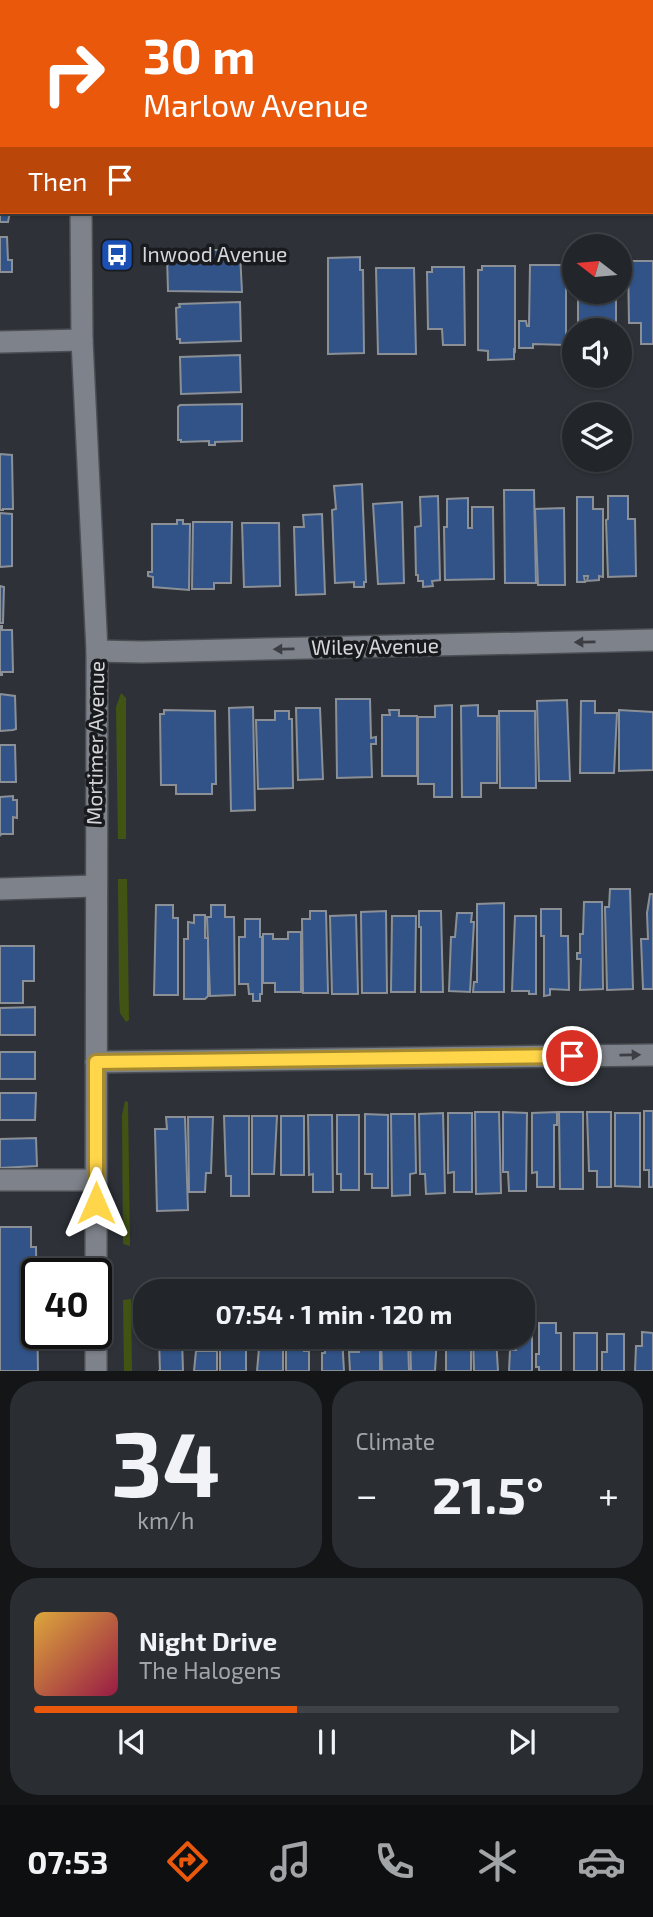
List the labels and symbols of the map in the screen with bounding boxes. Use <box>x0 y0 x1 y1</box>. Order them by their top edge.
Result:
north arrow <box>562 234 632 304</box>
bus stop icon: Inwood Avenue <box>98 236 136 274</box>
place label: Inwood Avenue <box>142 241 287 266</box>
street label: Wiley Avenue <box>311 632 439 659</box>
one-way arrow <box>574 636 596 647</box>
one-way arrow <box>273 643 295 655</box>
street label: Mortimer Avenue <box>81 661 108 825</box>
pin <box>542 1026 602 1086</box>
one-way arrow <box>619 1050 641 1061</box>
position arrow <box>59 1166 133 1240</box>
speed limit sign: 40 <box>21 1258 112 1349</box>

